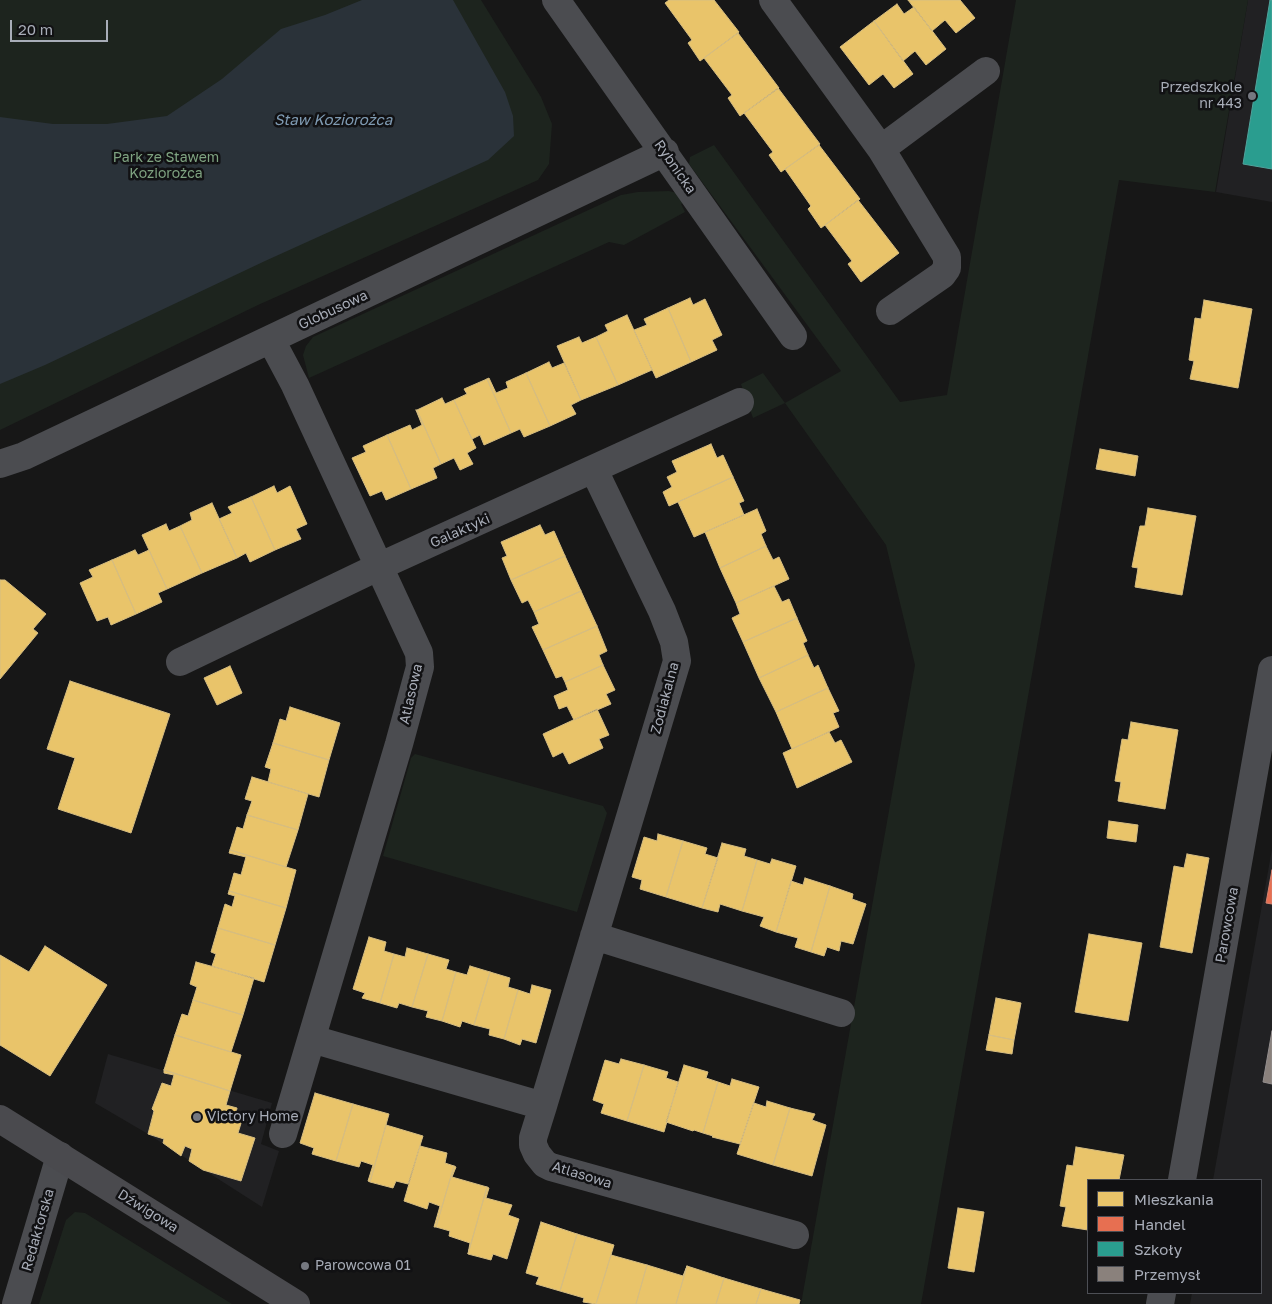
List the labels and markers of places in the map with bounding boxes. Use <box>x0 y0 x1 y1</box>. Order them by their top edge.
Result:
place label: Przedszkole nr 443 <box>1160 80 1242 112</box>
marker: Przedszkole nr 443 <box>1246 90 1258 102</box>
place label: Victory Home <box>207 1109 299 1125</box>
marker: Victory Home <box>191 1111 203 1123</box>
place label: Parowcowa 01 <box>315 1258 411 1274</box>
marker: Parowcowa 01 <box>299 1260 311 1272</box>

